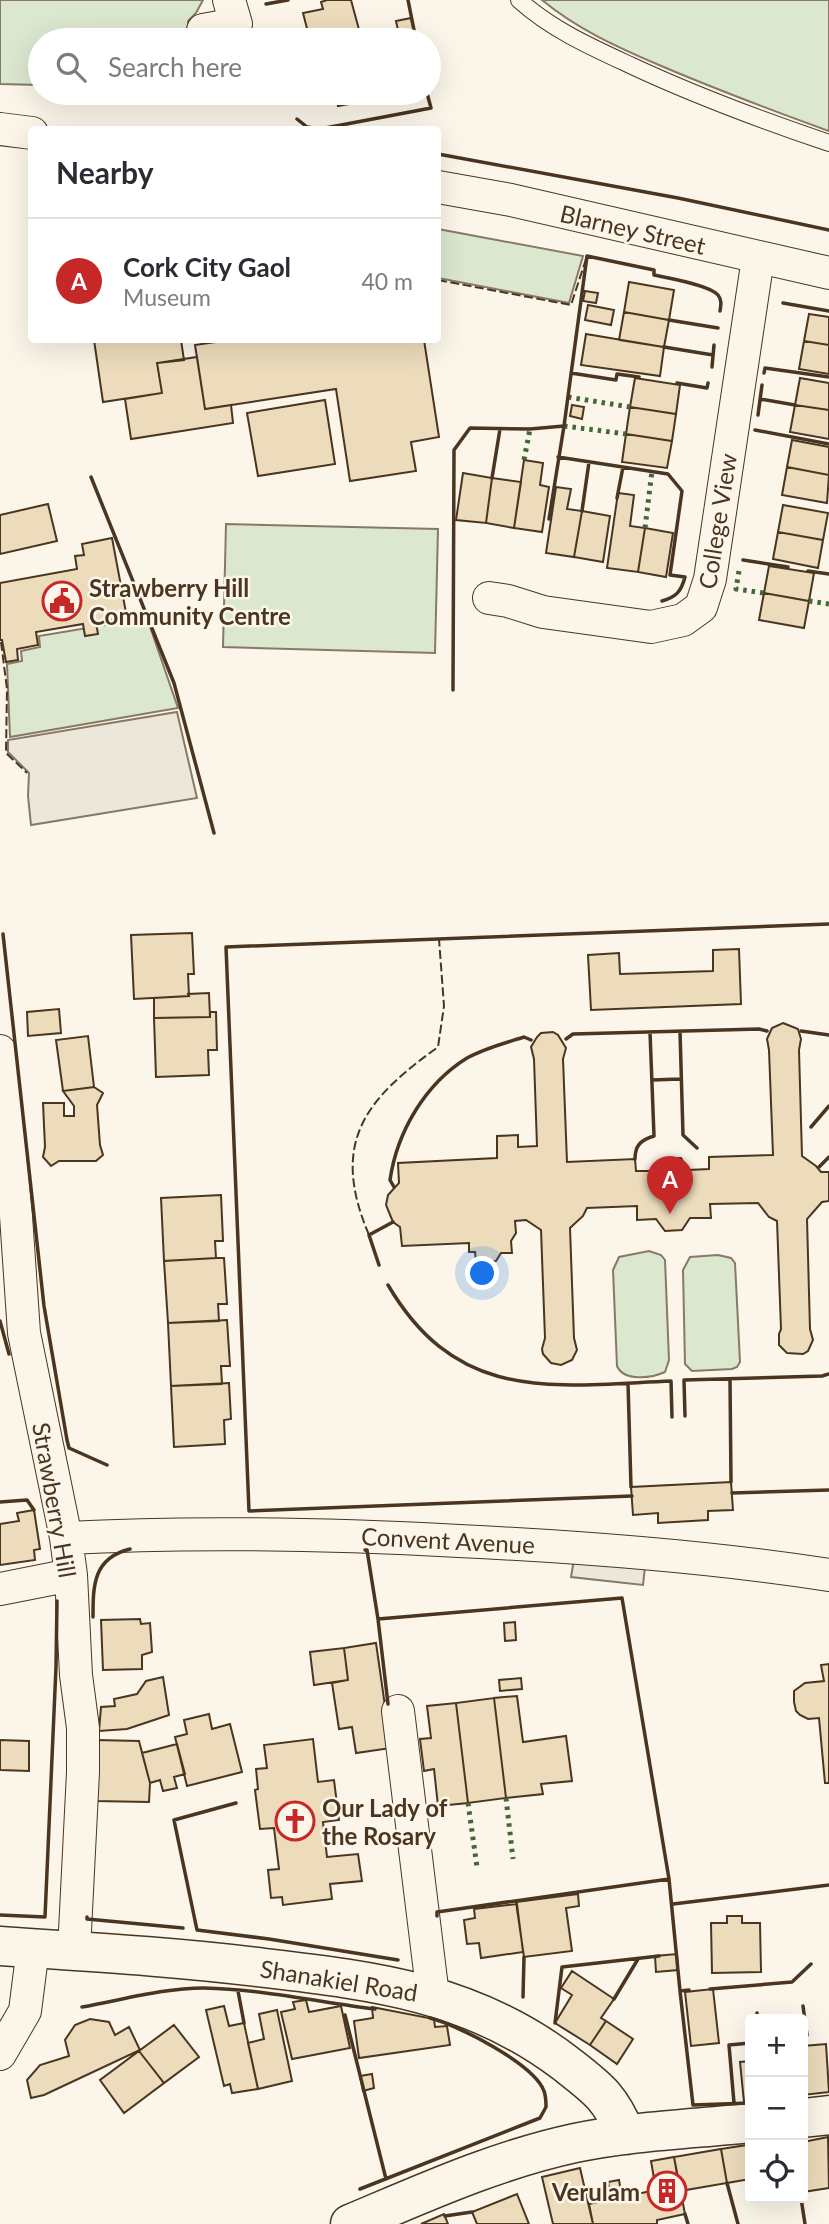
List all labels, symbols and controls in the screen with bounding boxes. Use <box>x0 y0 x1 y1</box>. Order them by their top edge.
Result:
search box <box>28 28 441 105</box>
icon: search <box>52 48 90 86</box>
text: Search here <box>108 51 242 83</box>
text: Nearby <box>56 154 154 190</box>
street label: Blarney Street <box>557 198 709 260</box>
text: Cork City Gaol <box>123 251 291 283</box>
text: A <box>71 267 87 295</box>
text: 40 m <box>362 267 413 295</box>
text: Museum <box>123 283 211 311</box>
street label: College View <box>692 451 742 591</box>
place label: Strawberry Hill Community Centre <box>89 573 291 630</box>
public building icon: Strawberry Hill Community Centre <box>41 580 83 622</box>
pin: A <box>647 1156 693 1214</box>
your location <box>465 1256 499 1290</box>
street label: Strawberry Hill <box>27 1420 83 1580</box>
street label: Convent Avenue <box>360 1521 536 1559</box>
place label: Our Lady of the Rosary <box>322 1793 448 1850</box>
church icon: Our Lady of the Rosary <box>274 1800 316 1842</box>
street label: Shanakiel Road <box>258 1953 420 2007</box>
map controls <box>745 2014 808 2203</box>
button: + <box>745 2014 808 2077</box>
button: − <box>745 2077 808 2140</box>
button: locate <box>745 2140 808 2203</box>
building icon: Verulam <box>646 2170 688 2212</box>
place label: Verulam <box>551 2177 640 2206</box>

